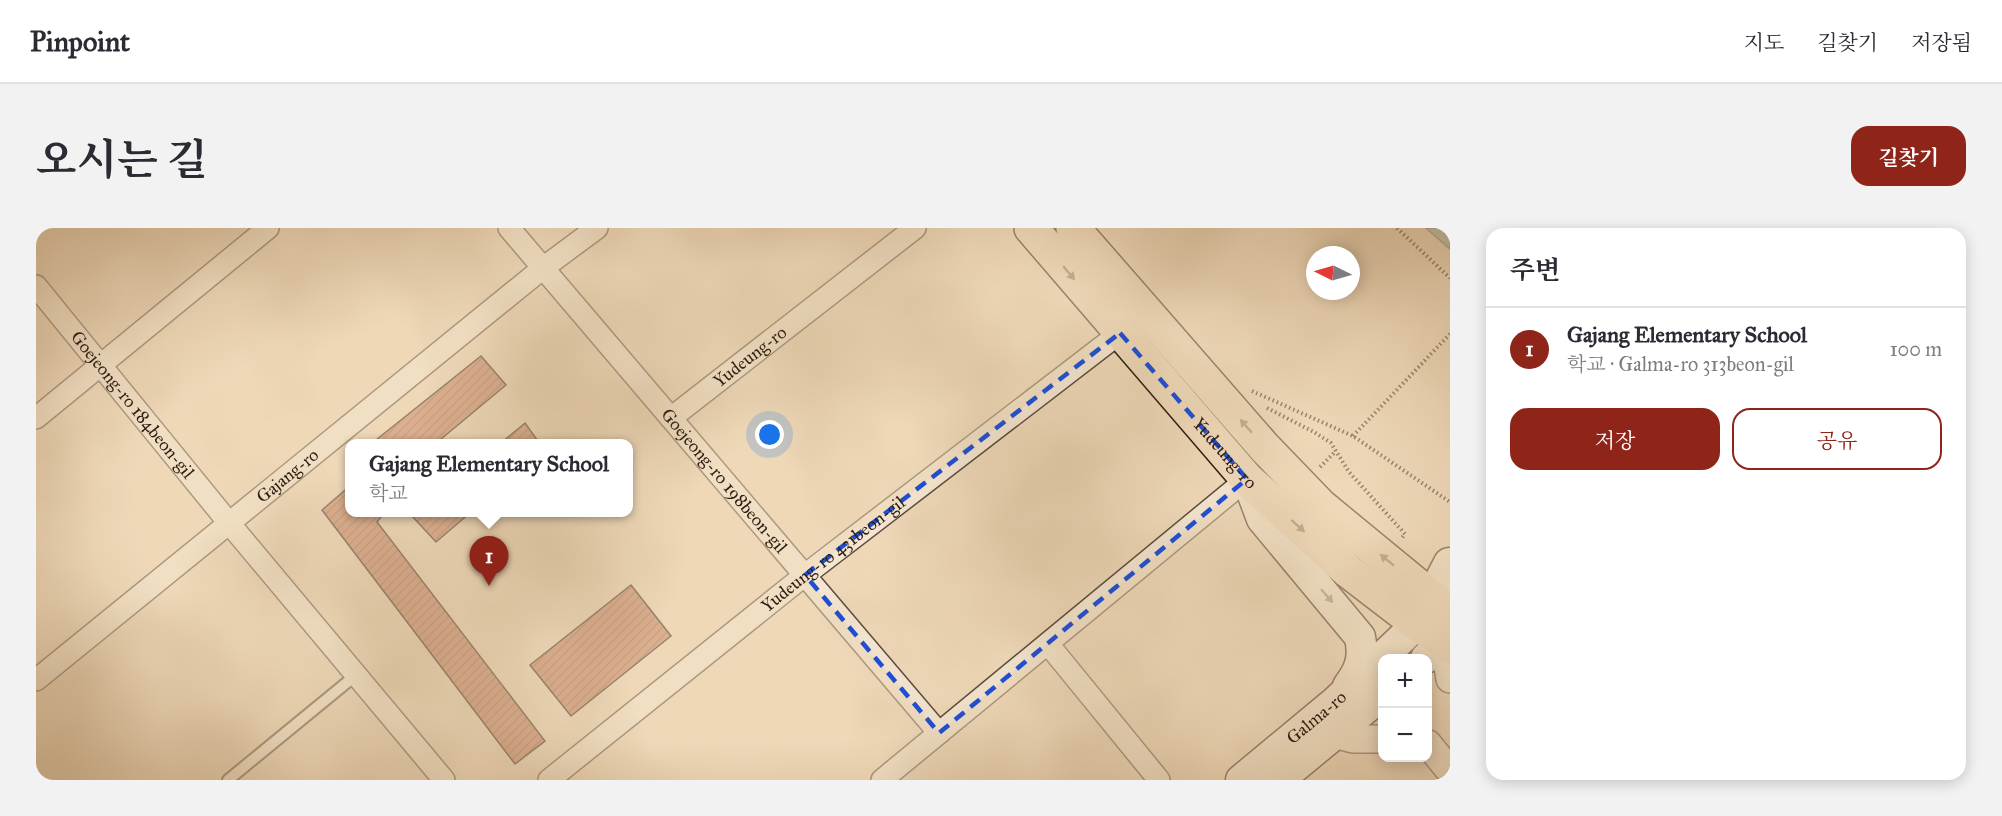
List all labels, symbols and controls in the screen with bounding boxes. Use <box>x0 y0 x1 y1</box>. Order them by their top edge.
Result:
text: Pinpoint <box>30 24 130 59</box>
text: 지도 <box>1744 30 1784 56</box>
text: 길찾기 <box>1817 30 1878 56</box>
text: 저장됨 <box>1911 30 1972 56</box>
button: 길찾기 <box>1851 126 1966 186</box>
text: 오시는 길 <box>36 134 207 186</box>
north arrow <box>1306 246 1360 300</box>
text: 주변 <box>1510 254 1560 286</box>
one-way arrow <box>1062 265 1075 280</box>
street label: Yudeung-ro <box>709 321 791 392</box>
text: Gajang Elementary School <box>1567 321 1807 348</box>
street label: Goejeong-ro 184beon-gil <box>66 326 199 483</box>
text: 1 <box>1526 337 1533 361</box>
text: 100 m <box>1890 337 1942 361</box>
text: 학교 · Galma-ro 313beon-gil <box>1567 352 1794 376</box>
street label: Goejeong-ro 198beon-gil <box>656 404 792 558</box>
button: 저장 <box>1510 408 1720 470</box>
button: 공유 <box>1732 408 1942 470</box>
street label: Yudeung-ro <box>1188 413 1261 494</box>
one-way arrow <box>1240 419 1253 434</box>
your location <box>755 420 784 449</box>
popup <box>345 439 633 517</box>
street label: Gajang-ro <box>252 444 323 508</box>
text: Gajang Elementary School <box>369 450 609 477</box>
text: 학교 <box>369 481 408 505</box>
street label: Yudeung-ro 431beon-gil <box>757 491 910 617</box>
one-way arrow <box>1291 519 1306 533</box>
pin: 1 <box>470 536 508 586</box>
one-way arrow <box>1380 554 1395 567</box>
one-way arrow <box>1320 588 1333 603</box>
map controls <box>1378 654 1432 762</box>
button: + <box>1378 654 1432 708</box>
street label: Galma-ro <box>1282 686 1351 749</box>
button: − <box>1378 708 1432 762</box>

